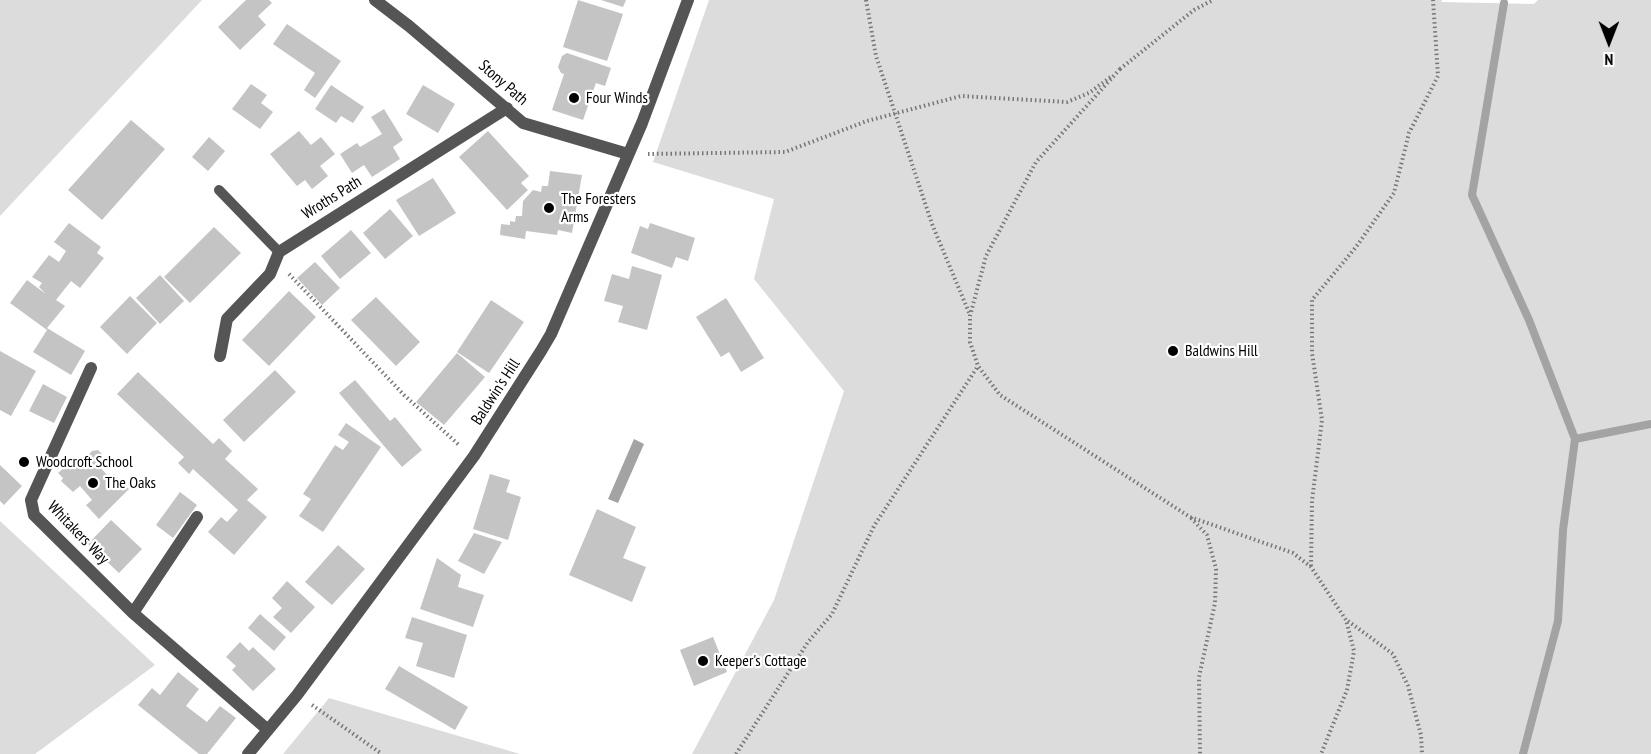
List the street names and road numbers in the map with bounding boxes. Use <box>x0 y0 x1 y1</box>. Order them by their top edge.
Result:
street label: Stony Path <box>474 56 532 110</box>
street label: Wroths Path <box>299 172 365 224</box>
street label: Baldwin's Hill <box>468 355 524 429</box>
street label: Whitakers Way <box>43 497 113 569</box>

